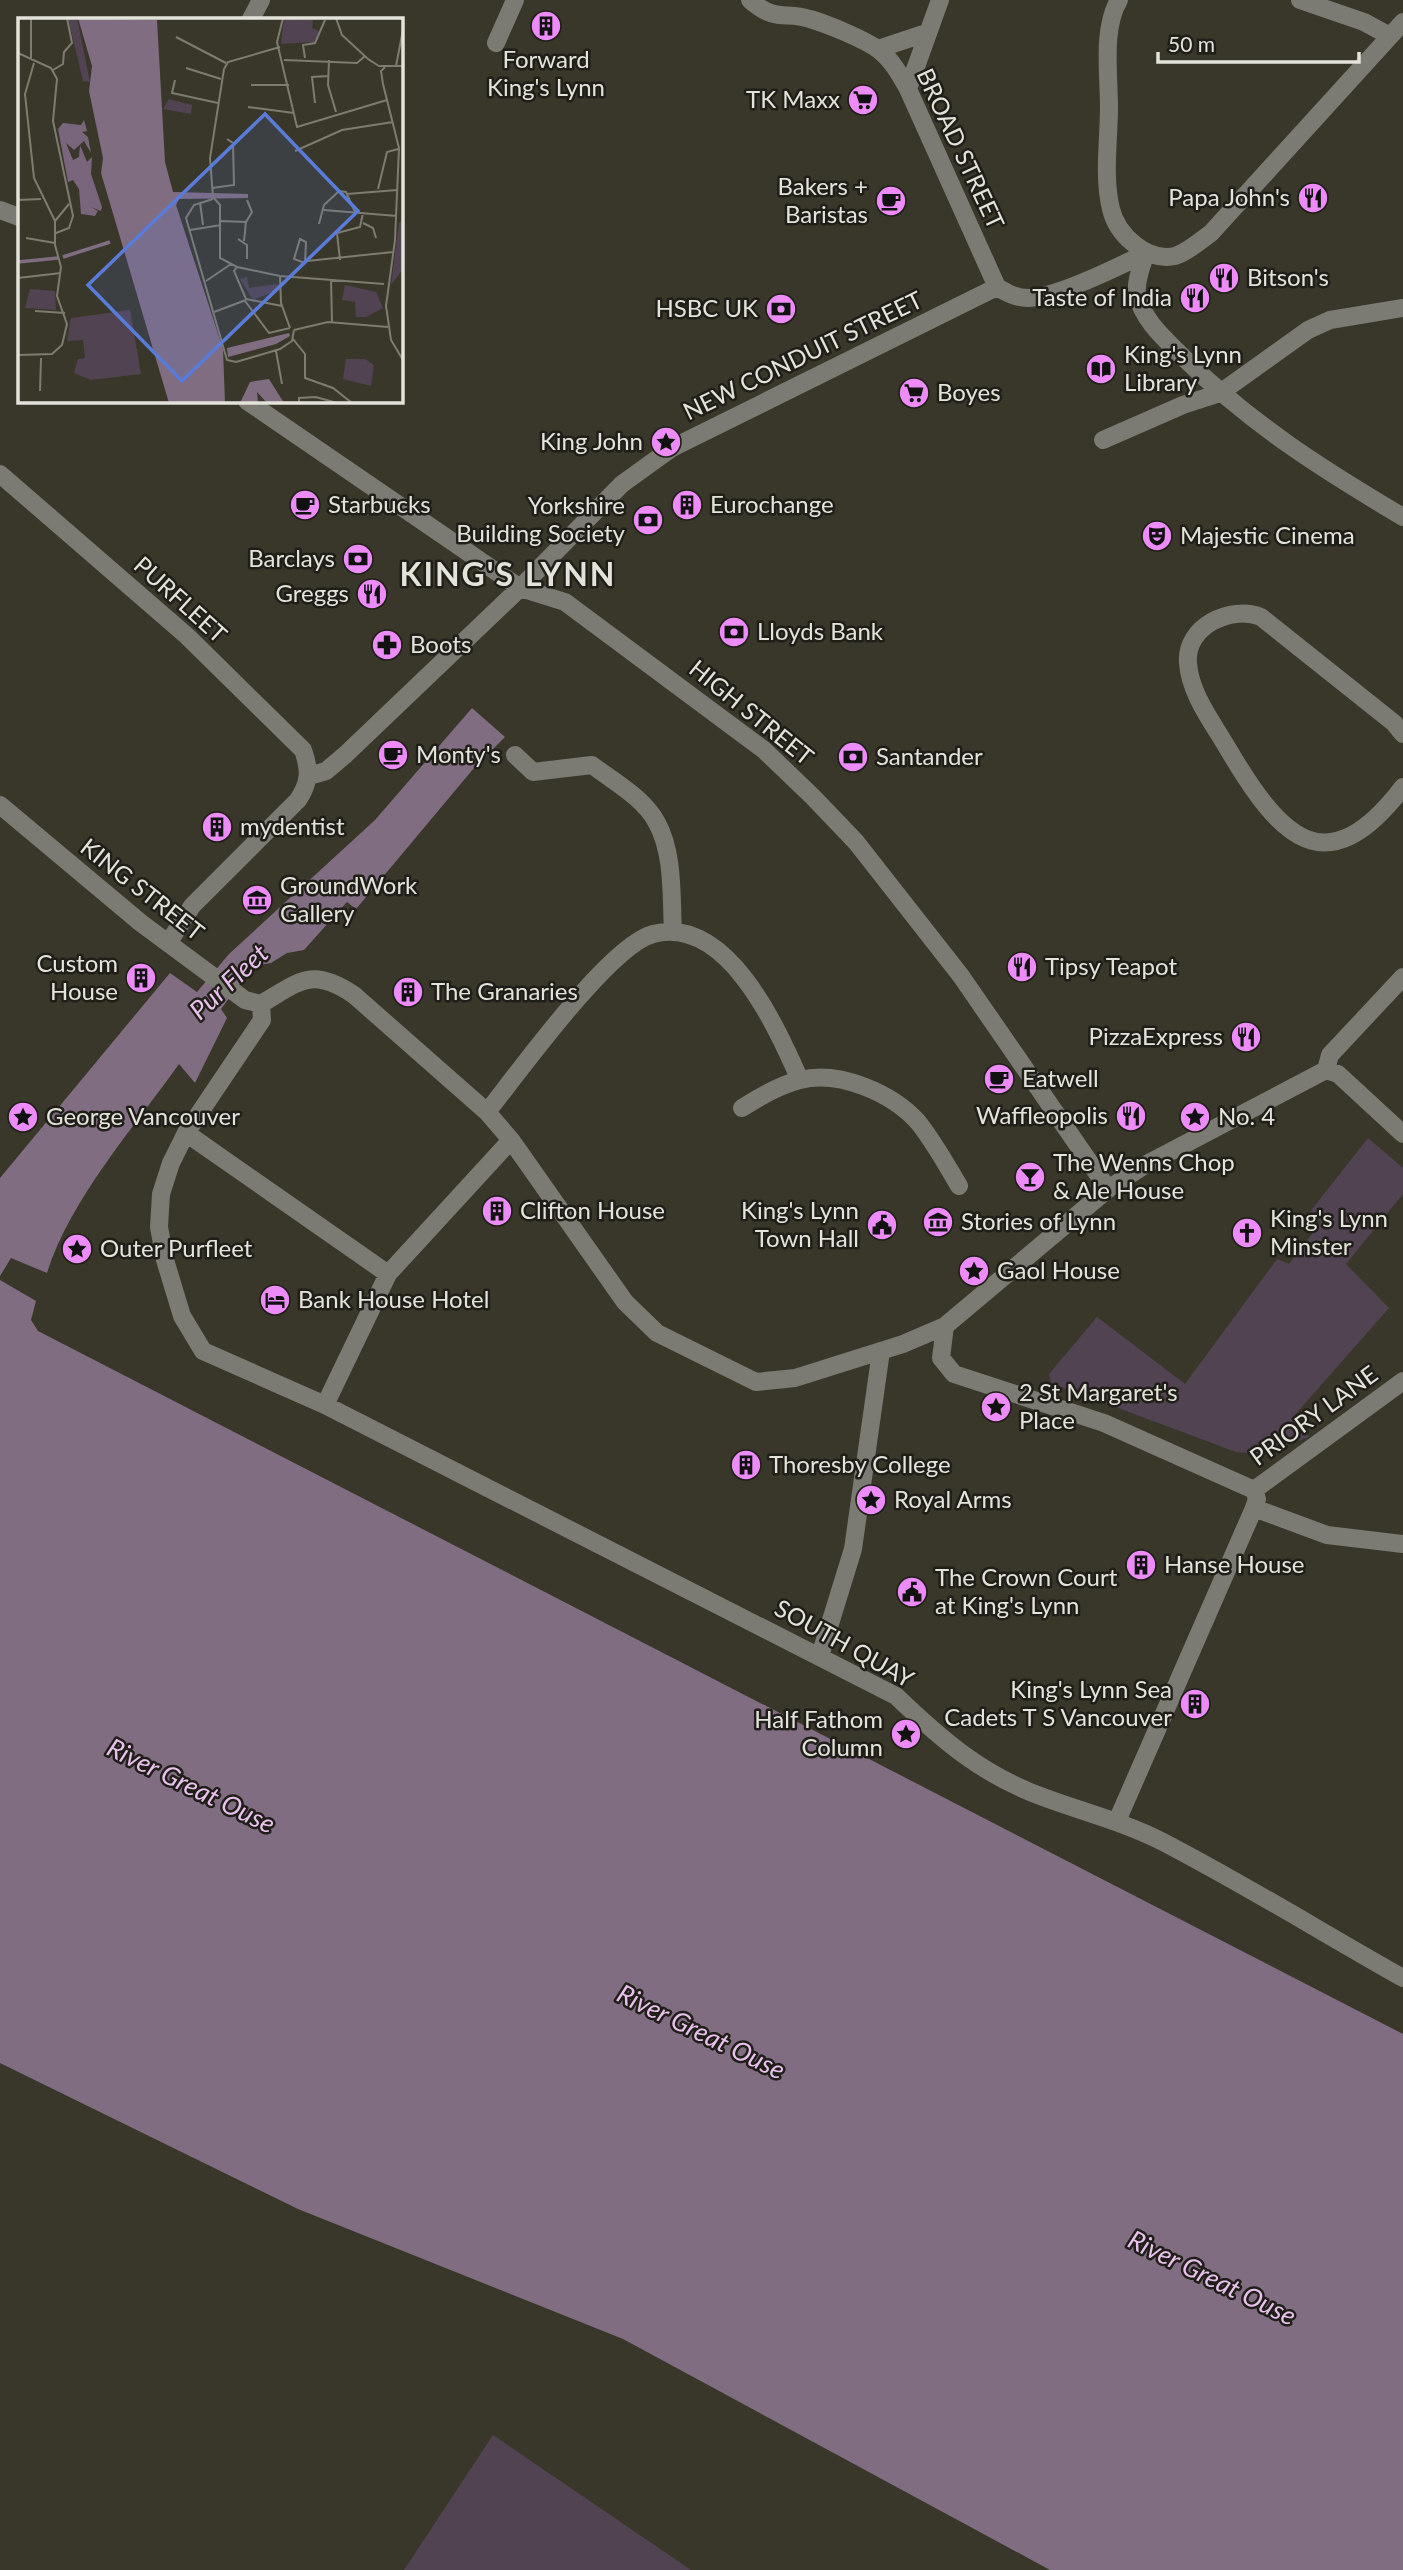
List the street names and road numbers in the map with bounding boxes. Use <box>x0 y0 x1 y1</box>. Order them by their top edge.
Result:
street label: BROAD STREET <box>911 63 1011 233</box>
street label: NEW CONDUIT STREET <box>678 284 927 425</box>
street label: PURFLEET <box>129 550 233 648</box>
street label: HIGH STREET <box>684 653 820 771</box>
street label: KING STREET <box>75 832 210 946</box>
street label: PRIORY LANE <box>1244 1359 1383 1471</box>
street label: SOUTH QUAY <box>770 1593 919 1693</box>

